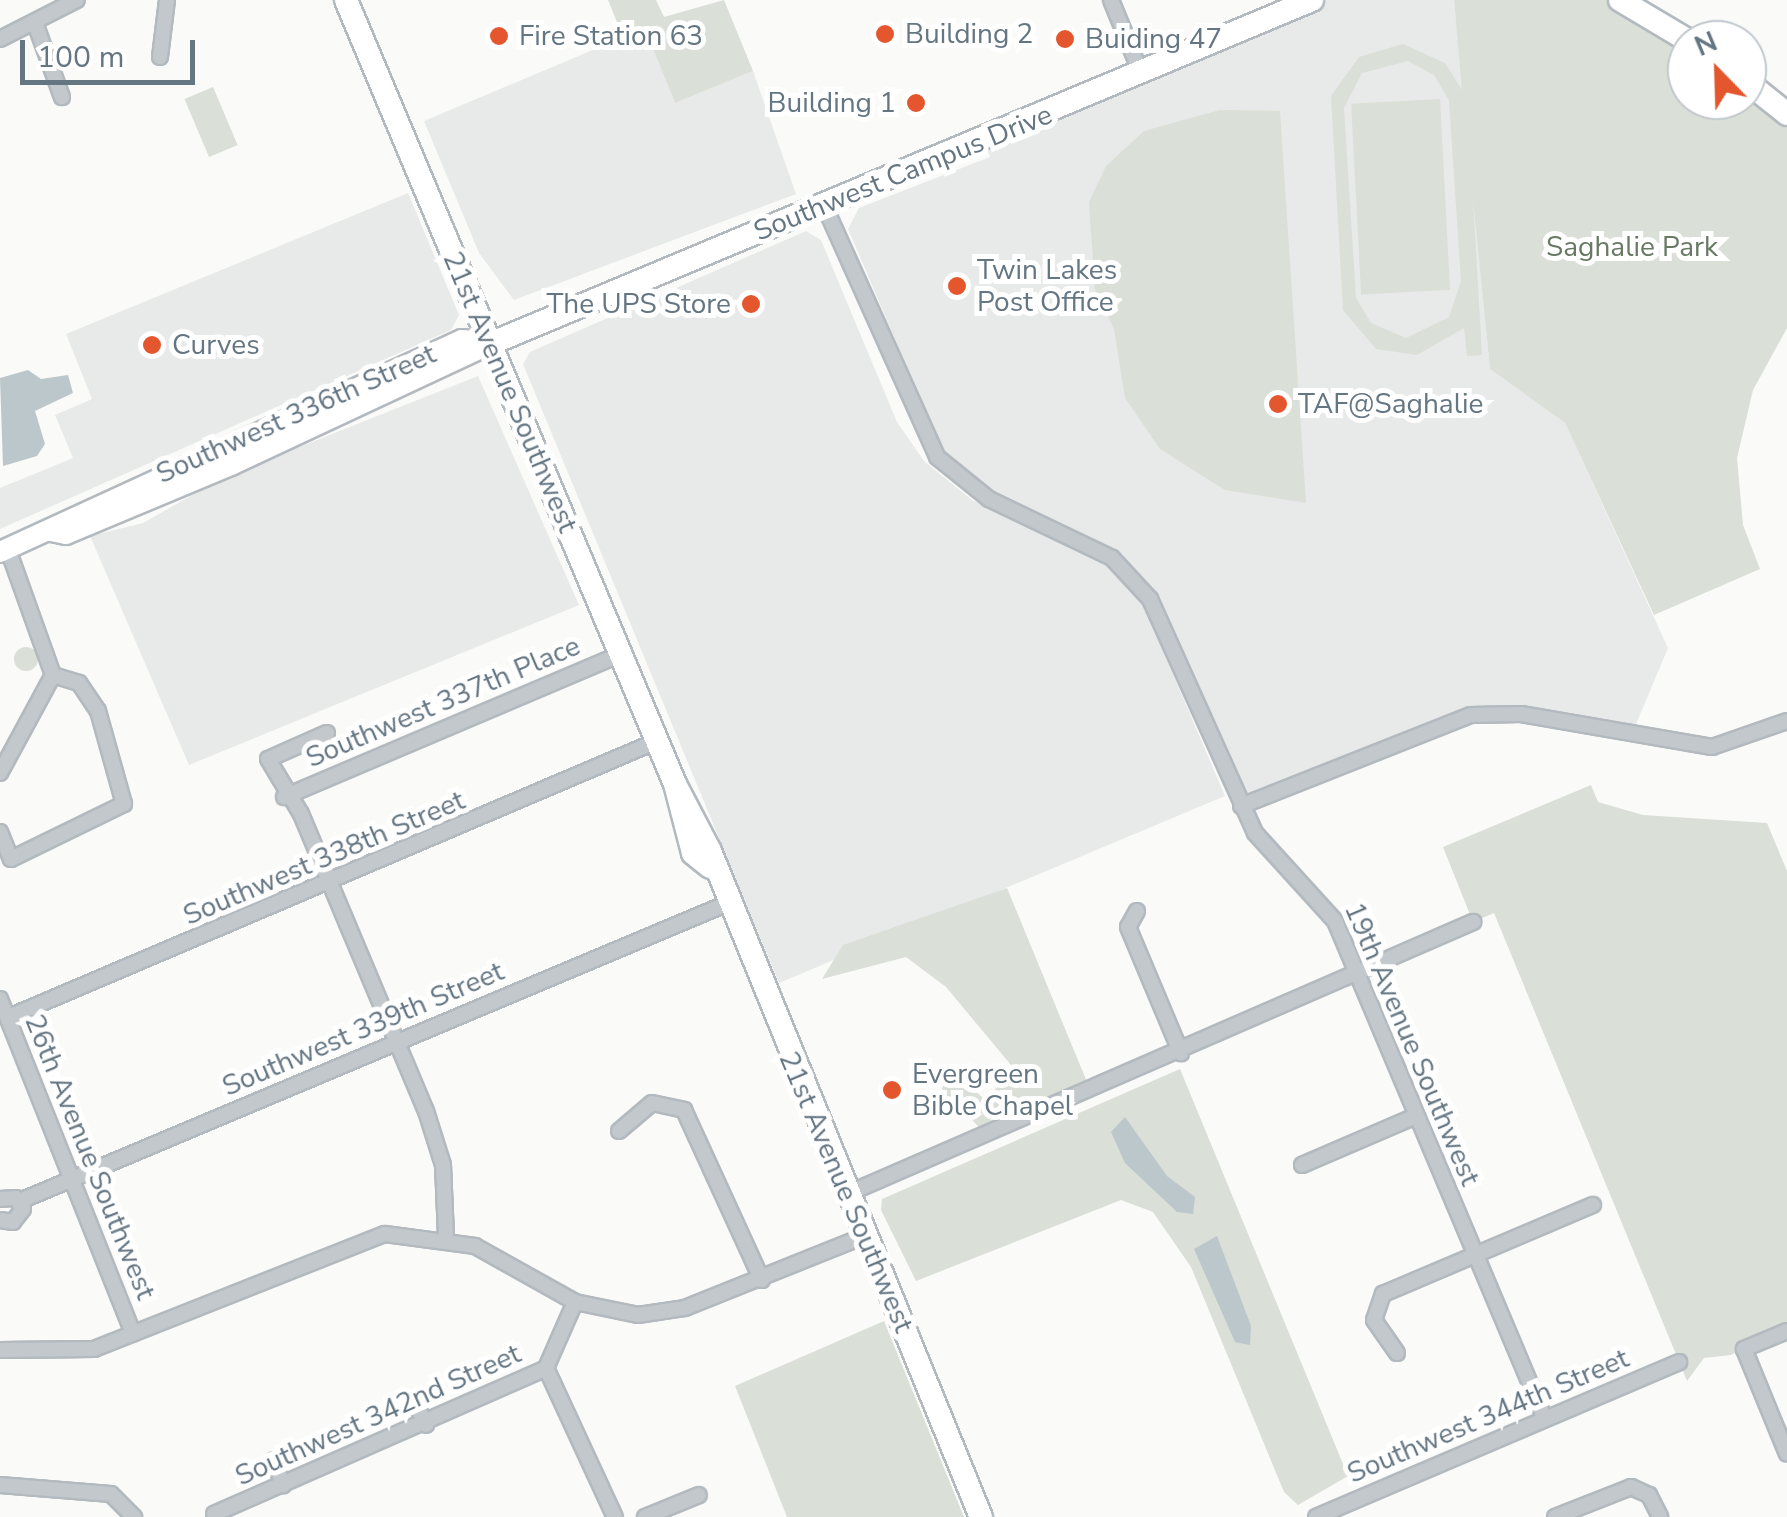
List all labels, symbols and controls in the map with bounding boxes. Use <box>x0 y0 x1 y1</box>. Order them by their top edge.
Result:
place label: Building 2 <box>905 17 1033 51</box>
place label: Fire Station 63 <box>519 19 703 53</box>
scale bar <box>25 20 200 82</box>
north arrow <box>1667 20 1767 120</box>
place label: Buiding 47 <box>1085 22 1222 56</box>
marker: Building 2 <box>874 23 896 45</box>
text: N <box>1689 23 1723 66</box>
marker: Fire Station 63 <box>488 25 510 47</box>
marker: Buiding 47 <box>1054 28 1076 50</box>
text: 100 m <box>37 37 124 78</box>
place label: Building 1 <box>768 86 896 120</box>
marker: Building 1 <box>905 92 927 114</box>
street label: Southwest Campus Drive <box>749 98 1057 248</box>
park label: Saghalie Park <box>1546 230 1718 264</box>
street label: 21st Avenue Southwest <box>436 247 584 537</box>
place label: Twin Lakes Post Office <box>977 253 1117 319</box>
marker: Twin Lakes Post Office <box>946 275 968 297</box>
place label: The UPS Store <box>546 287 731 321</box>
marker: The UPS Store <box>740 293 762 315</box>
place label: Curves <box>172 328 260 362</box>
marker: Curves <box>141 334 163 356</box>
street label: Southwest 336th Street <box>151 337 441 491</box>
place label: TAF@Saghalie <box>1298 387 1483 421</box>
marker: TAF@Saghalie <box>1267 393 1289 415</box>
street label: Southwest 337th Place <box>301 629 585 775</box>
street label: Southwest 338th Street <box>178 783 470 933</box>
street label: 19th Avenue Southwest <box>1337 897 1487 1191</box>
street label: Southwest 339th Street <box>217 954 509 1104</box>
street label: 26th Avenue Southwest <box>17 1010 163 1304</box>
street label: 21st Avenue Southwest <box>772 1047 920 1337</box>
place label: Evergreen Bible Chapel <box>912 1057 1073 1123</box>
marker: Evergreen Bible Chapel <box>881 1079 903 1101</box>
street label: Southwest 342nd Street <box>230 1337 526 1493</box>
street label: Southwest 344th Street <box>1342 1341 1634 1491</box>

